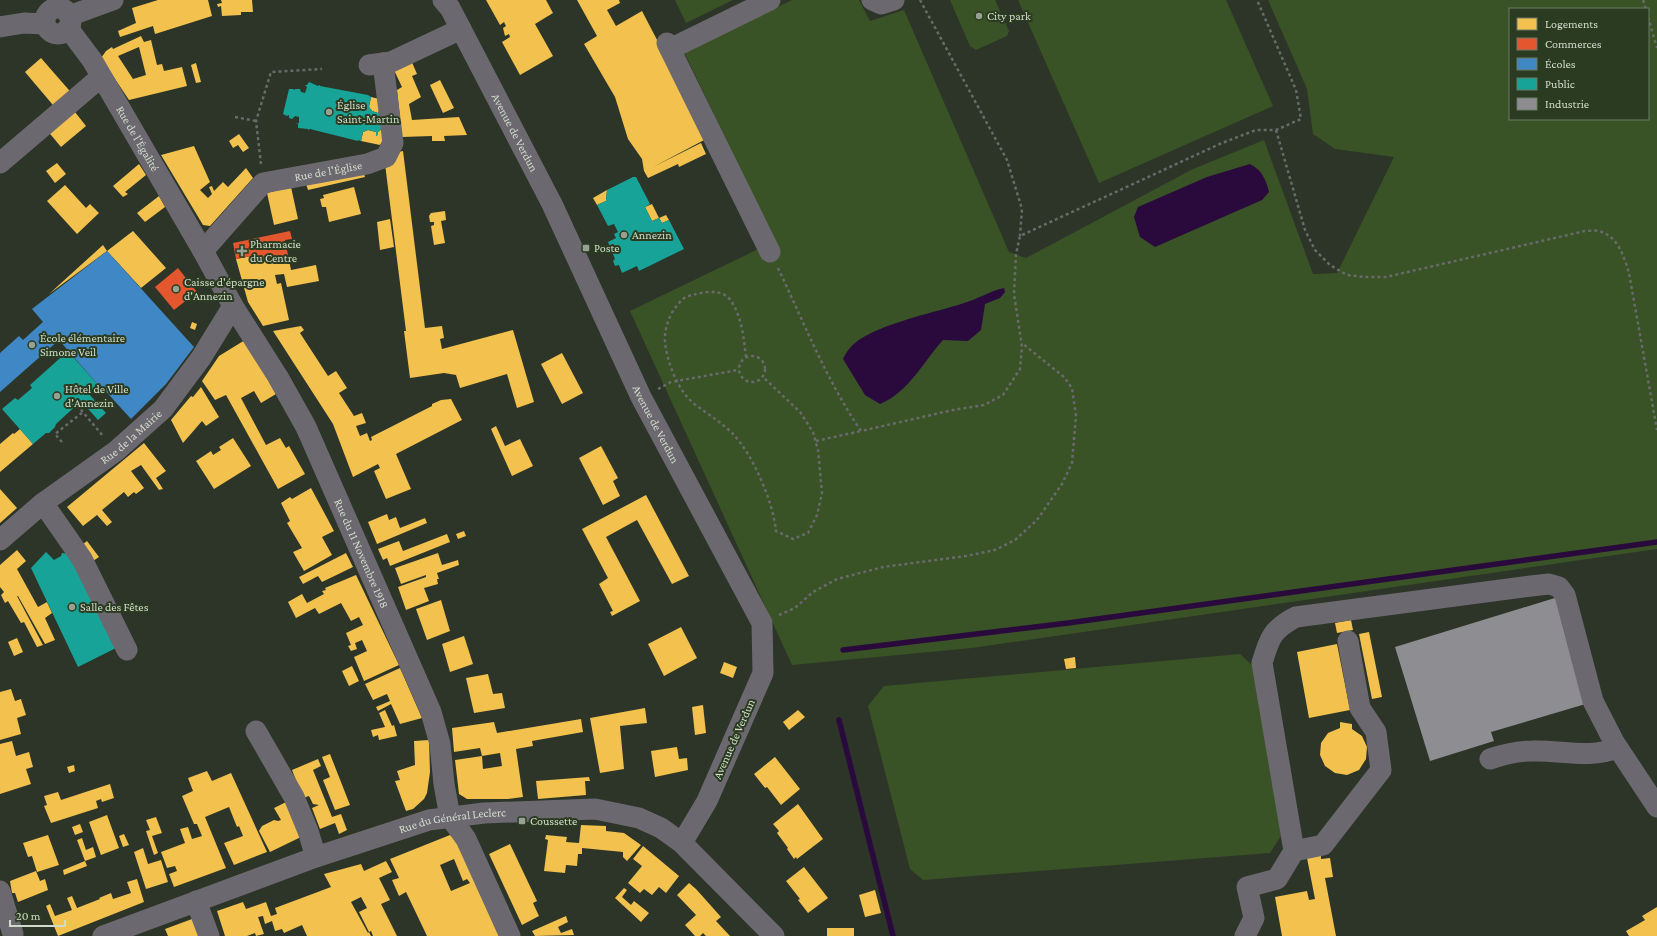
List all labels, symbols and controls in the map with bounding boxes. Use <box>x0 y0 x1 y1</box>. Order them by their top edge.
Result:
legend <box>1509 8 1649 120</box>
place label: City park <box>987 9 1031 23</box>
marker: City park <box>974 11 984 21</box>
text: Logements <box>1545 17 1598 31</box>
text: Commerces <box>1545 37 1602 51</box>
text: Écoles <box>1545 57 1576 71</box>
text: Public <box>1545 77 1575 91</box>
street label: Avenue de Verdun <box>489 91 541 175</box>
text: Industrie <box>1545 97 1589 111</box>
place label: Église Saint-Martin <box>337 98 400 126</box>
street label: Rue de l'Égalité <box>113 103 162 174</box>
marker: Église Saint-Martin <box>324 107 334 117</box>
street label: Rue de l'Église <box>293 158 363 184</box>
place label: Annezin <box>632 228 672 242</box>
marker: Annezin <box>619 230 629 240</box>
place label: Pharmacie du Centre <box>250 237 301 265</box>
place label: Poste <box>594 241 620 255</box>
marker: Poste <box>581 243 591 253</box>
marker: Pharmacie du Centre <box>237 246 247 256</box>
place label: Caisse d'épargne d'Annezin <box>184 275 264 303</box>
marker: Caisse d'épargne d'Annezin <box>171 284 181 294</box>
place label: École élémentaire Simone Veil <box>40 331 125 359</box>
marker: École élémentaire Simone Veil <box>27 340 37 350</box>
place label: Hôtel de Ville d'Annezin <box>65 382 129 410</box>
street label: Avenue de Verdun <box>630 383 682 466</box>
marker: Hôtel de Ville d'Annezin <box>52 391 62 401</box>
street label: Rue de la Mairie <box>98 407 165 467</box>
street label: Rue du 11 Novembre 1918 <box>331 497 392 610</box>
place label: Salle des Fêtes <box>80 600 149 614</box>
marker: Salle des Fêtes <box>67 602 77 612</box>
street label: Avenue de Verdun <box>710 696 758 781</box>
street label: Rue du Général Leclerc <box>397 805 506 836</box>
place label: Coussette <box>530 814 577 828</box>
marker: Coussette <box>517 816 527 826</box>
scale bar <box>10 902 65 928</box>
text: 20 m <box>16 909 41 923</box>

